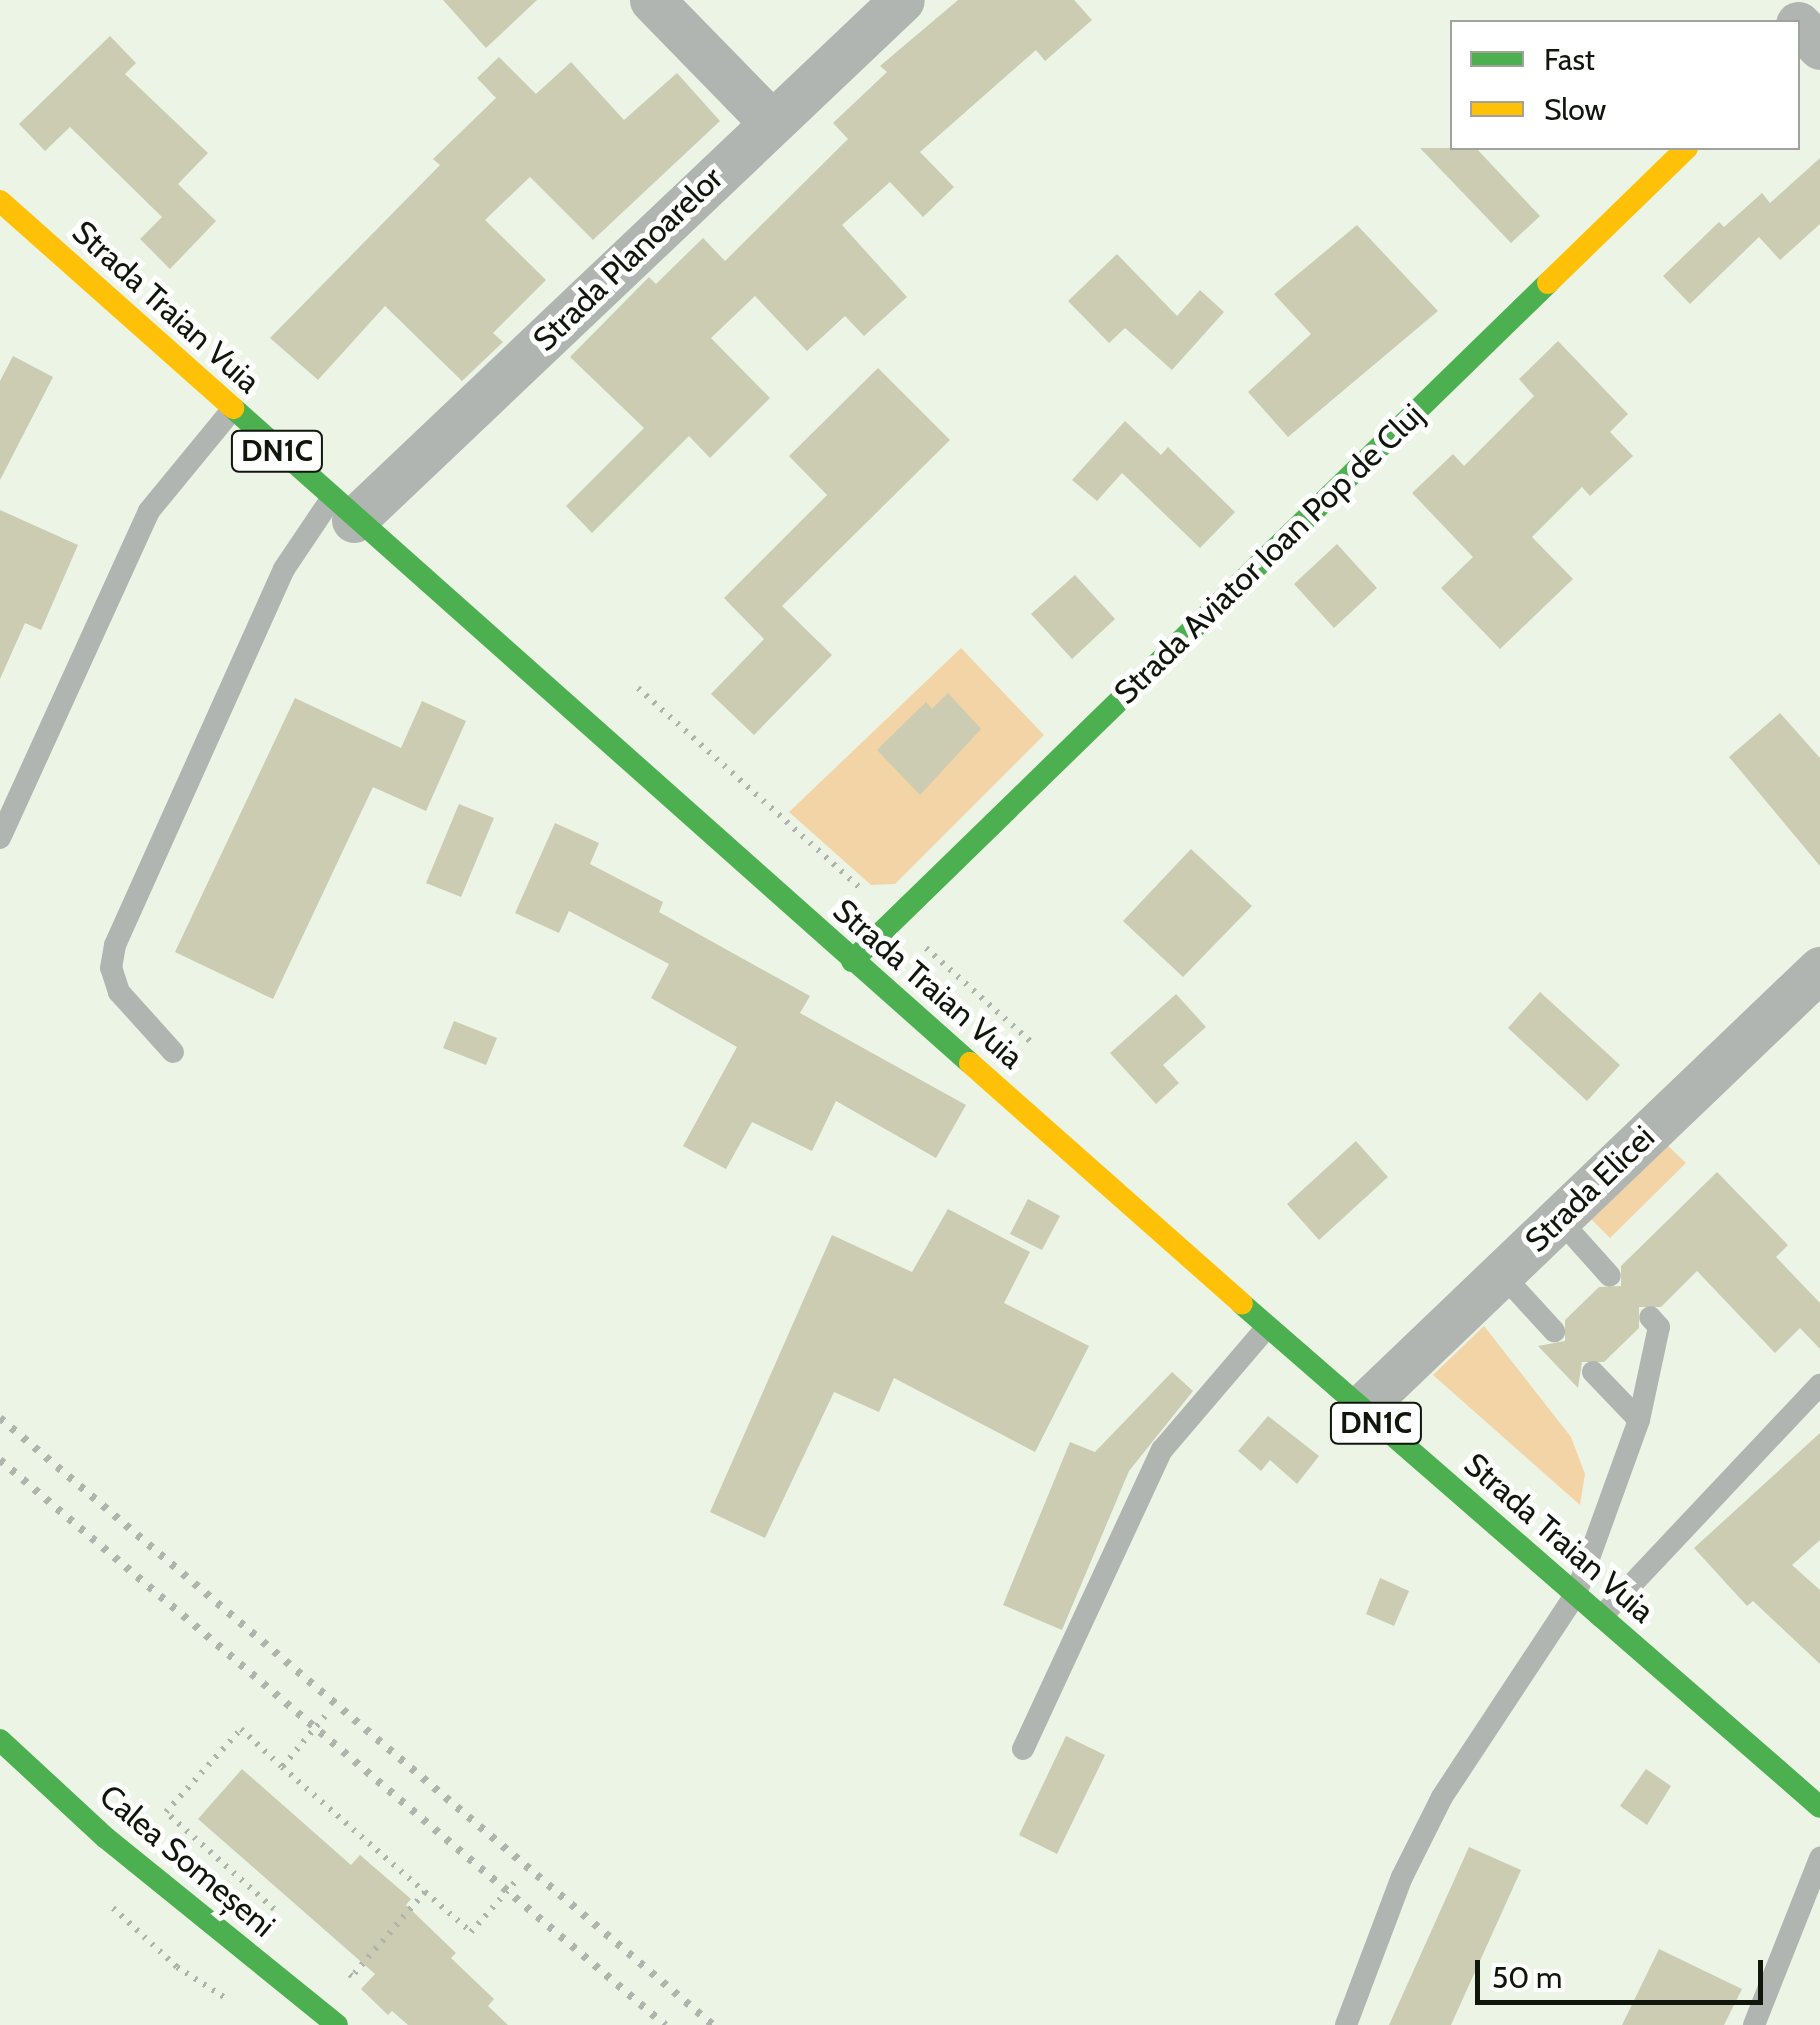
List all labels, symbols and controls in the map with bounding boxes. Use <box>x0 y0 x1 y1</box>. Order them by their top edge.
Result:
legend <box>1450 20 1800 150</box>
text: Fast <box>1544 41 1595 78</box>
text: Slow <box>1544 91 1606 128</box>
street label: Strada Planoarelor <box>526 159 730 359</box>
street label: Strada Traian Vuia <box>65 213 267 401</box>
street label: Strada Aviator Ioan Pop de Cluj <box>1107 396 1431 712</box>
road number: DN1C <box>230 426 324 476</box>
street label: Strada Traian Vuia <box>825 891 1031 1077</box>
street label: Strada Elicei <box>1518 1118 1662 1260</box>
road number: DN1C <box>1328 1398 1424 1448</box>
street label: Strada Traian Vuia <box>1456 1445 1662 1631</box>
street label: Calea Someșeni <box>92 1777 282 1945</box>
scale bar <box>1480 1940 1768 2002</box>
text: 50 m <box>1492 1959 1562 1996</box>

